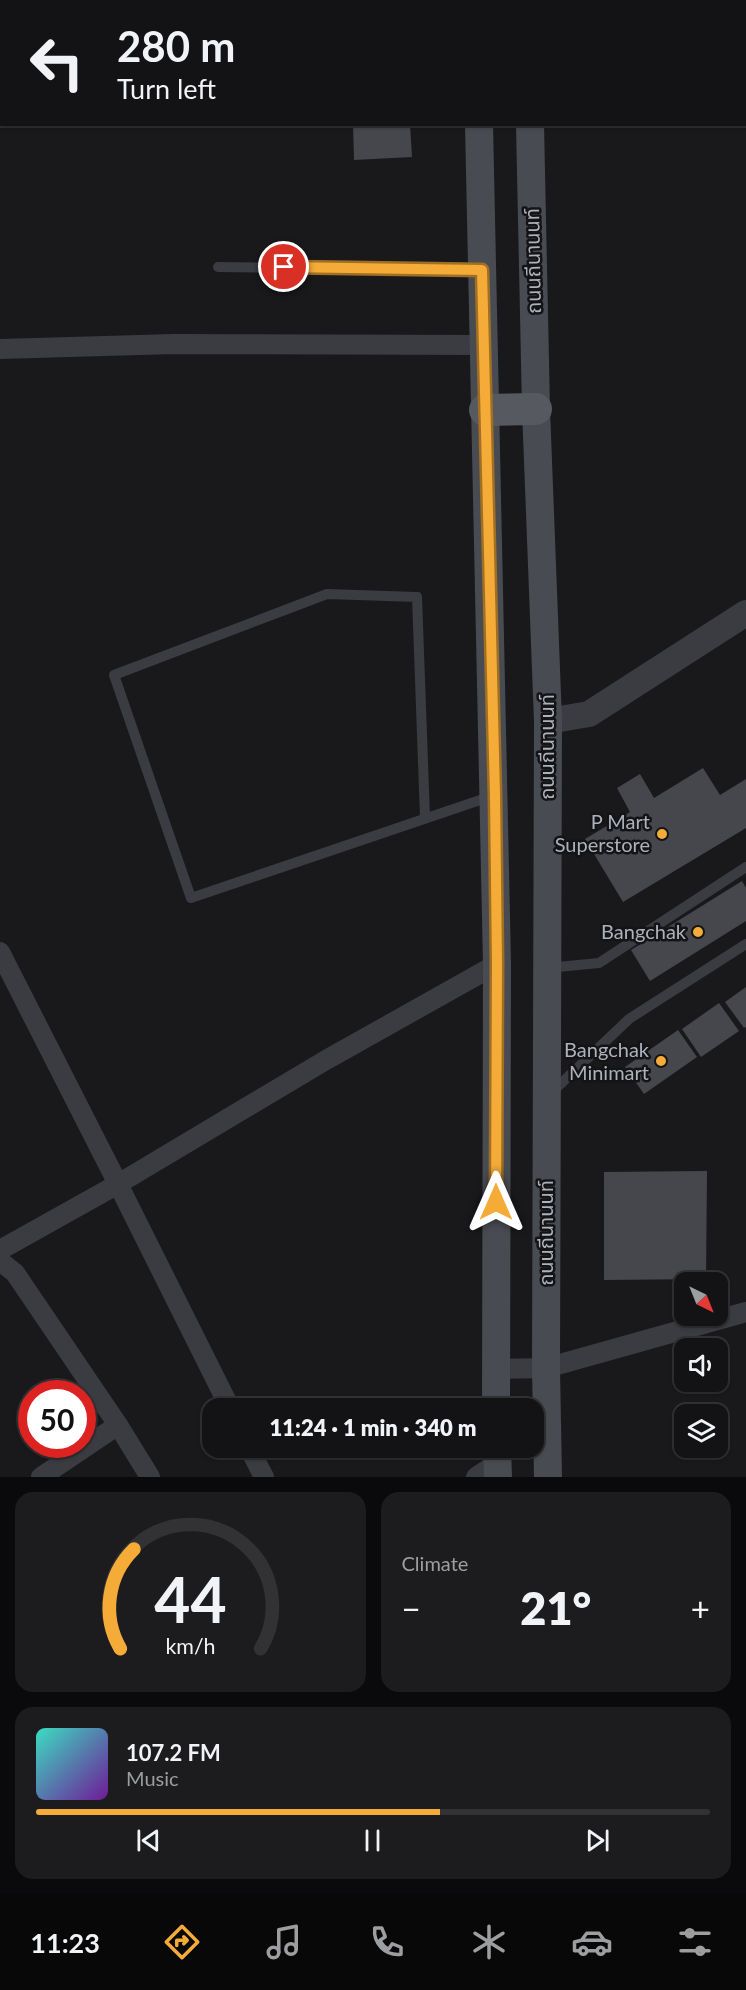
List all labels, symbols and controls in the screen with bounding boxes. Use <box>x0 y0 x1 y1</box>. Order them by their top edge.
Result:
text: 280 m <box>117 21 235 71</box>
icon: left <box>18 24 96 102</box>
text: Turn left <box>117 72 216 105</box>
street label: ถนนถีนานนท์ <box>519 208 545 314</box>
pin <box>258 241 309 292</box>
icon: arrive <box>267 250 300 283</box>
street label: ถนนถีนานนท์ <box>534 694 558 800</box>
place label: P Mart Superstore <box>555 809 650 856</box>
marker: P Mart Superstore <box>655 827 669 841</box>
place label: Bangchak <box>601 919 687 943</box>
marker: Bangchak <box>691 925 705 939</box>
place label: Bangchak Minimart <box>564 1037 650 1084</box>
marker: Bangchak Minimart <box>654 1054 668 1068</box>
position arrow <box>464 1170 528 1234</box>
street label: ถนนถีนานนท์ <box>533 1180 557 1286</box>
north arrow <box>674 1272 728 1326</box>
map controls <box>674 1272 728 1458</box>
button: sound <box>674 1338 728 1392</box>
speed limit sign: 50 <box>18 1380 96 1458</box>
button: layers <box>674 1404 728 1458</box>
text: 11:24 · 1 min · 340 m <box>270 1414 476 1441</box>
text: Climate <box>402 1551 468 1575</box>
text: 44 <box>154 1561 226 1636</box>
text: 21° <box>520 1581 591 1635</box>
text: − <box>402 1588 421 1628</box>
text: + <box>691 1588 710 1628</box>
text: km/h <box>165 1633 215 1659</box>
text: 107.2 FM <box>126 1739 221 1766</box>
text: Music <box>126 1766 179 1790</box>
icon: previous <box>132 1824 165 1857</box>
icon: pause <box>356 1824 389 1857</box>
icon: next <box>581 1824 614 1857</box>
icon: directions <box>161 1921 203 1963</box>
icon: music <box>263 1921 305 1963</box>
icon: phone <box>366 1921 408 1963</box>
icon: climate <box>468 1921 510 1963</box>
icon: car <box>571 1921 613 1963</box>
icon: filters <box>674 1921 716 1963</box>
text: 11:23 <box>30 1926 100 1959</box>

